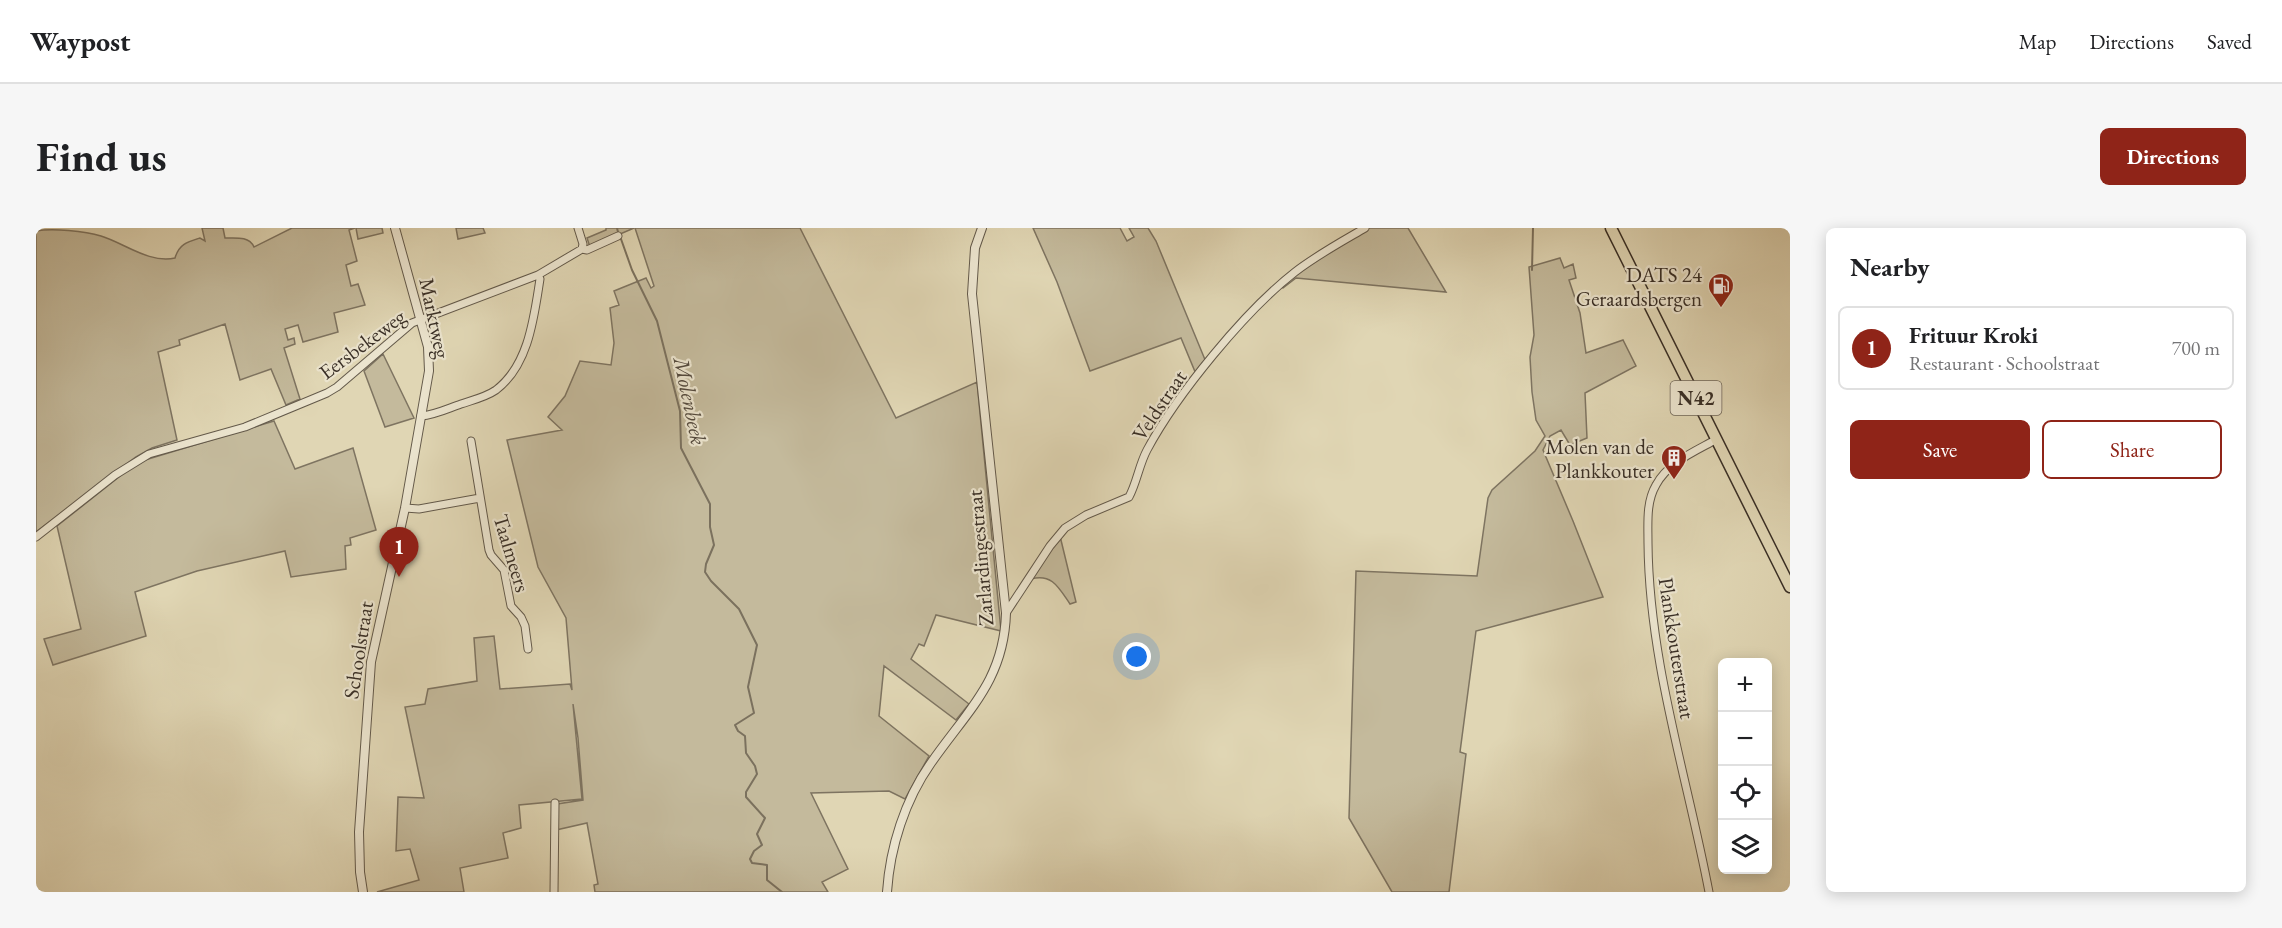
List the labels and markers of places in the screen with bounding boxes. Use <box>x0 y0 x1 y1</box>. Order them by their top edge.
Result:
place label: DATS 24 Geraardsbergen <box>1576 261 1703 312</box>
fuel station icon: DATS 24 Geraardsbergen <box>1706 271 1736 309</box>
place label: Molen van de Plankkouter <box>1546 433 1654 484</box>
building icon: Molen van de Plankkouter <box>1659 443 1689 481</box>
pin: 1 <box>380 528 418 577</box>

